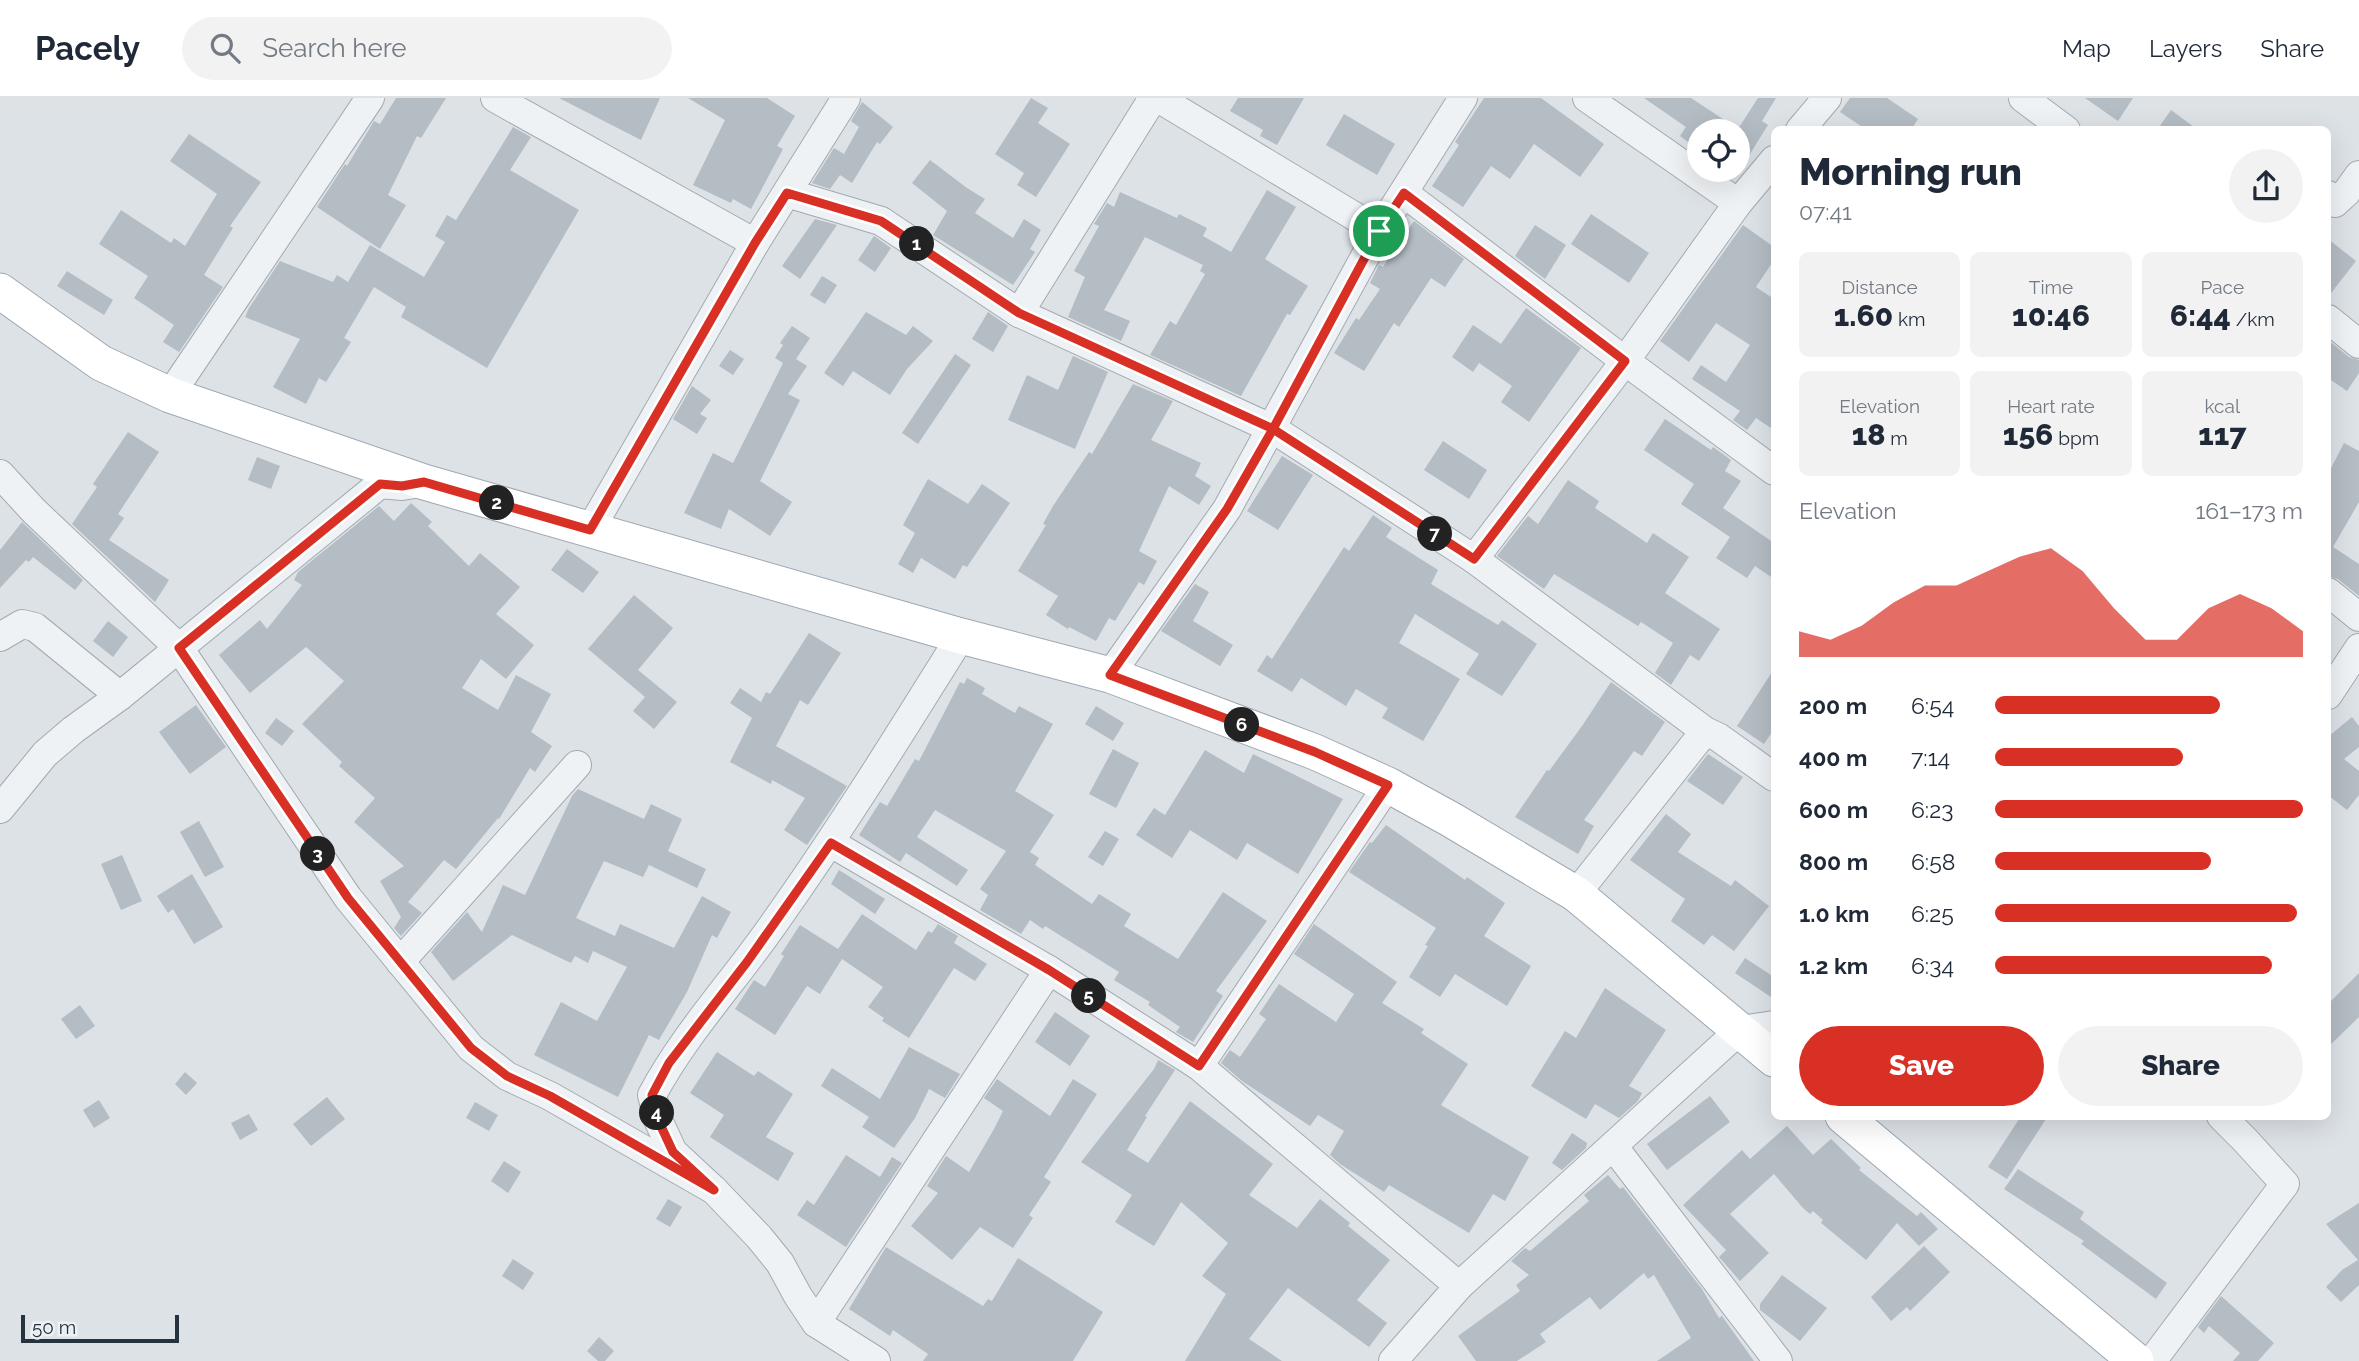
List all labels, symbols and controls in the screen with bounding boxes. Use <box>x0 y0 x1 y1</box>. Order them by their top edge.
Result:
search box <box>182 17 672 80</box>
text: Pacely <box>35 29 140 68</box>
icon: search <box>206 29 244 67</box>
text: Search here <box>262 33 407 63</box>
text: Map <box>2062 34 2111 63</box>
text: Layers <box>2149 34 2222 63</box>
text: Share <box>2260 34 2324 63</box>
map controls <box>1687 119 1750 182</box>
button: locate <box>1687 119 1750 182</box>
text: Morning run <box>1799 149 2022 194</box>
button: share <box>2229 149 2303 223</box>
text: 07:41 <box>1799 198 1852 225</box>
pin <box>1349 201 1409 261</box>
icon: arrive <box>1360 212 1398 250</box>
pin: 1 <box>900 226 934 262</box>
text: 1 <box>912 232 921 254</box>
text: Distance <box>1842 276 1918 298</box>
text: Time <box>2029 276 2073 298</box>
text: Pace <box>2201 276 2244 298</box>
text: 1.60 <box>1834 298 1893 333</box>
text: 10:46 <box>2012 298 2090 333</box>
text: 6:44 <box>2170 298 2231 333</box>
text: km <box>1893 308 1926 330</box>
text: /km <box>2231 308 2275 330</box>
text: Elevation <box>1839 395 1920 417</box>
text: Heart rate <box>2007 395 2095 417</box>
text: kcal <box>2205 395 2240 417</box>
text: 18 <box>1852 417 1885 452</box>
text: 156 <box>2003 417 2053 452</box>
text: 117 <box>2198 417 2247 452</box>
text: m <box>1885 427 1908 449</box>
text: bpm <box>2053 427 2099 449</box>
pin: 2 <box>480 486 514 520</box>
text: 2 <box>491 491 502 513</box>
text: Elevation <box>1799 497 1897 524</box>
text: 161–173 m <box>2195 497 2303 524</box>
pin: 7 <box>1418 516 1452 551</box>
text: 7 <box>1429 522 1440 544</box>
text: 200 m <box>1799 692 1867 719</box>
text: 6:54 <box>1911 692 1954 719</box>
pin: 6 <box>1224 708 1260 742</box>
text: 6 <box>1236 713 1247 735</box>
text: 400 m <box>1799 744 1867 771</box>
text: 7:14 <box>1911 744 1950 771</box>
text: 600 m <box>1799 796 1868 823</box>
text: 6:23 <box>1911 796 1953 823</box>
pin: 3 <box>300 836 336 872</box>
text: 3 <box>312 842 323 864</box>
text: 800 m <box>1799 848 1868 875</box>
text: 6:58 <box>1911 848 1955 875</box>
text: 1.0 km <box>1799 900 1869 927</box>
text: 6:25 <box>1911 900 1954 927</box>
text: 1.2 km <box>1799 952 1868 979</box>
text: 6:34 <box>1911 952 1954 979</box>
pin: 5 <box>1072 978 1106 1014</box>
text: 5 <box>1083 984 1094 1006</box>
button: Save <box>1799 1026 2044 1106</box>
button: Share <box>2058 1026 2303 1106</box>
pin: 4 <box>640 1096 674 1130</box>
text: 4 <box>651 1101 662 1123</box>
scale bar <box>21 1312 178 1344</box>
text: 50 m <box>32 1316 76 1338</box>

